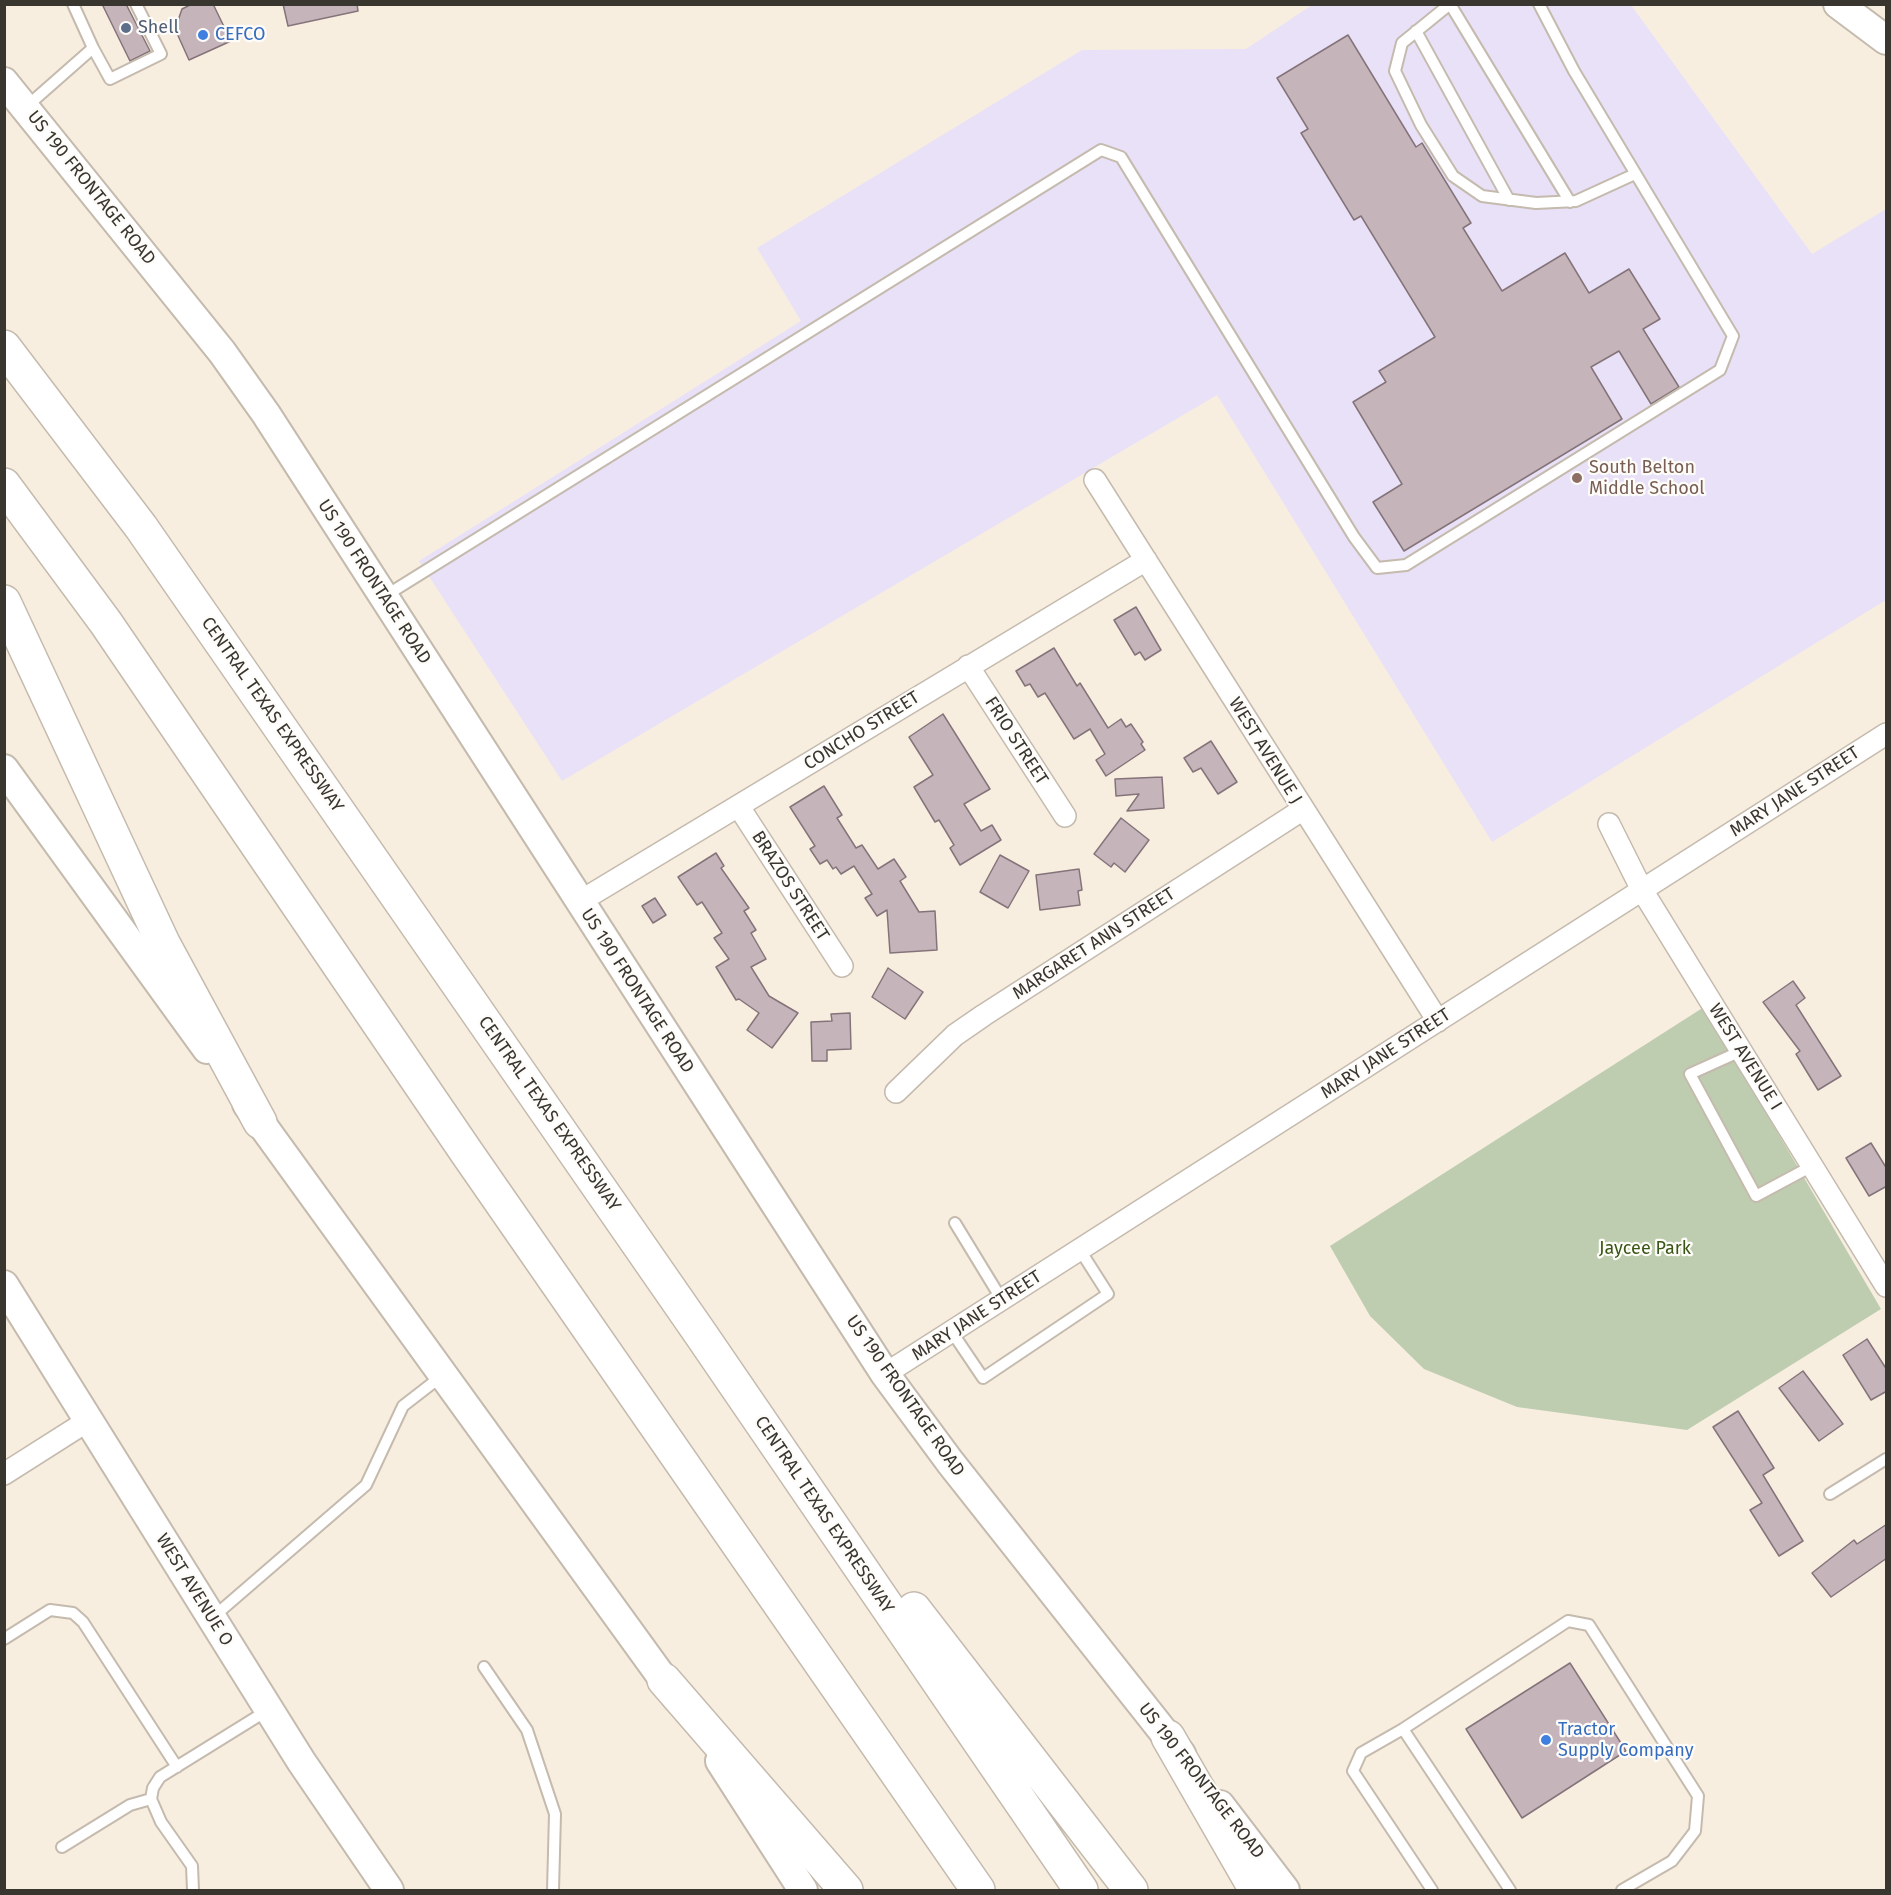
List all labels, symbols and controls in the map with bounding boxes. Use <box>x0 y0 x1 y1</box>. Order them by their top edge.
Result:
place label: Shell <box>138 17 179 39</box>
marker: Shell <box>119 21 133 35</box>
place label: CEFCO <box>215 24 265 46</box>
marker: CEFCO <box>196 28 210 42</box>
street label: US 190 FRONTAGE ROAD <box>22 107 160 269</box>
place label: South Belton Middle School <box>1589 457 1705 500</box>
marker: South Belton Middle School <box>1570 471 1584 485</box>
street label: US 190 FRONTAGE ROAD <box>313 496 435 668</box>
street label: CENTRAL TEXAS EXPRESSWAY <box>196 613 348 817</box>
street label: CONCHO STREET <box>800 687 924 775</box>
street label: FRIO STREET <box>980 693 1052 789</box>
street label: WEST AVENUE J <box>1224 694 1306 808</box>
street label: MARY JANE STREET <box>1726 742 1864 842</box>
street label: BRAZOS STREET <box>747 827 833 945</box>
street label: MARGARET ANN STREET <box>1009 883 1179 1005</box>
street label: US 190 FRONTAGE ROAD <box>576 905 698 1077</box>
street label: WEST AVENUE I <box>1704 1000 1786 1114</box>
street label: MARY JANE STREET <box>1317 1004 1455 1104</box>
street label: CENTRAL TEXAS EXPRESSWAY <box>473 1012 625 1216</box>
park label: Jaycee Park <box>1599 1238 1691 1260</box>
street label: MARY JANE STREET <box>908 1266 1046 1366</box>
street label: US 190 FRONTAGE ROAD <box>841 1311 969 1481</box>
street label: CENTRAL TEXAS EXPRESSWAY <box>750 1412 898 1618</box>
street label: WEST AVENUE O <box>151 1530 237 1650</box>
street label: US 190 FRONTAGE ROAD <box>1133 1699 1269 1863</box>
place label: Tractor Supply Company <box>1558 1719 1694 1762</box>
marker: Tractor Supply Company <box>1539 1733 1553 1747</box>

